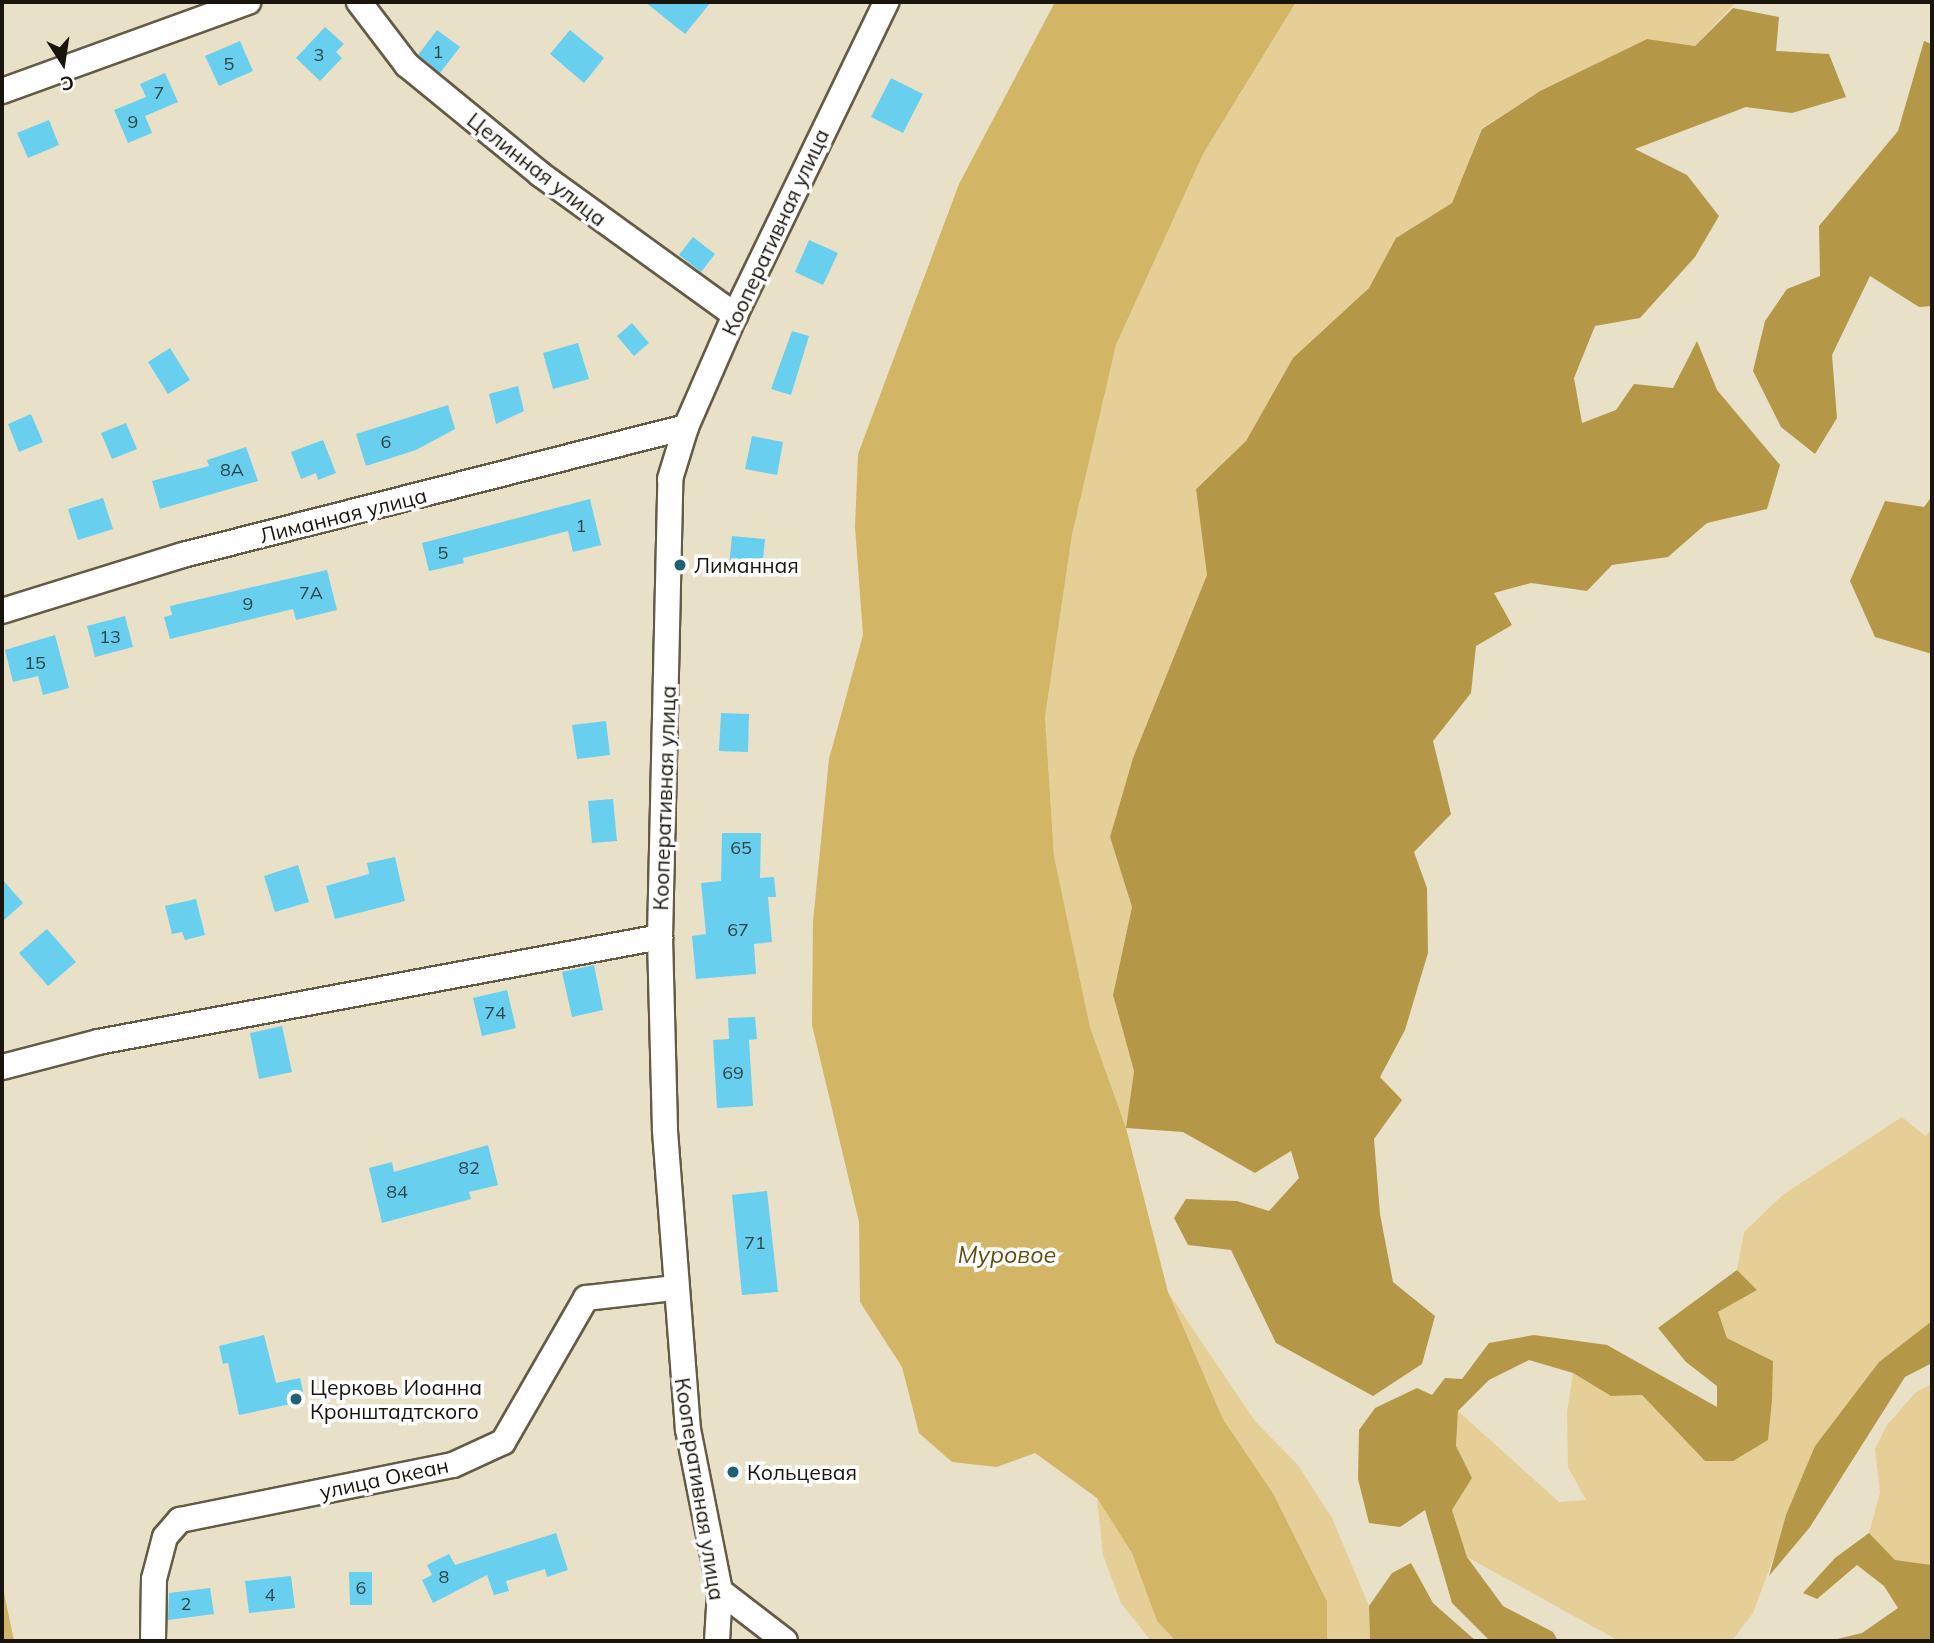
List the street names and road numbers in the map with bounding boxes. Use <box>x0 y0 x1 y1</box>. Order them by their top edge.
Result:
street label: Целинная улица <box>462 107 612 231</box>
street label: Кооперативная улица <box>716 125 834 339</box>
street label: Лиманная улица <box>257 482 429 548</box>
street label: Кооперативная улица <box>647 685 681 911</box>
street label: Кооперативная улица <box>670 1376 730 1602</box>
street label: улица Океан <box>317 1452 451 1504</box>

